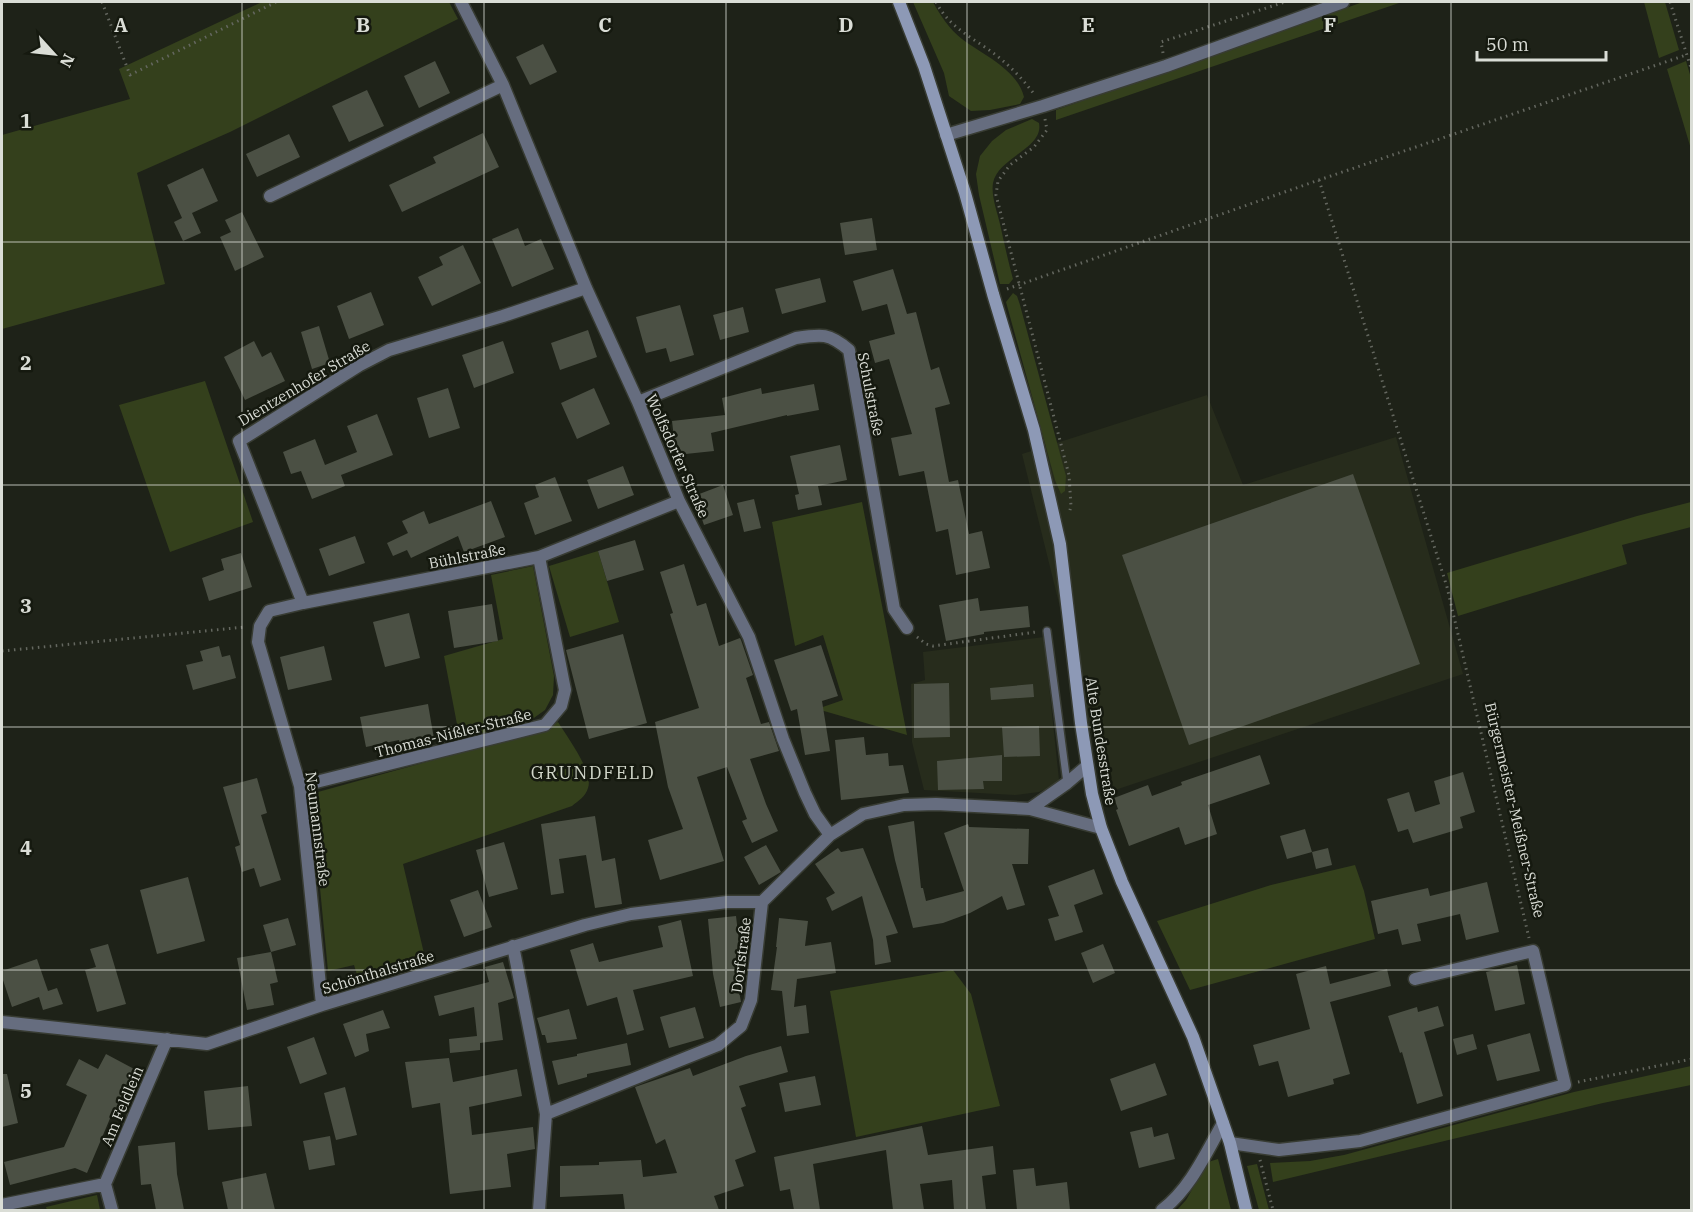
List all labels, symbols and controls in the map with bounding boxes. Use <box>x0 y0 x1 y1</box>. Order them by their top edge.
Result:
text: A <box>114 11 128 38</box>
text: B <box>356 11 370 38</box>
text: C <box>598 11 612 38</box>
text: D <box>838 11 854 38</box>
text: E <box>1081 11 1095 38</box>
text: F <box>1324 11 1336 38</box>
north arrow <box>24 24 84 84</box>
scale bar <box>1477 24 1606 62</box>
text: 50 m <box>1486 33 1529 56</box>
text: N <box>56 51 79 71</box>
text: 1 <box>20 107 32 134</box>
street label: Dientzenhofer Straße <box>234 336 374 430</box>
text: 2 <box>20 349 32 376</box>
street label: Schulstraße <box>854 351 888 437</box>
street label: Wolfsdorfer Straße <box>642 391 714 521</box>
street label: Bühlstraße <box>427 539 507 573</box>
text: 3 <box>20 592 32 619</box>
street label: Alte Bundesstraße <box>1081 675 1121 807</box>
street label: Bürgermeister-Meißner-Straße <box>1481 700 1549 920</box>
street label: Thomas-Nißler-Straße <box>373 704 533 762</box>
district label: GRUNDFELD <box>531 761 655 784</box>
street label: Neumannstraße <box>302 770 334 888</box>
text: 4 <box>20 834 32 861</box>
street label: Dorfstraße <box>727 916 755 994</box>
street label: Schönthalstraße <box>320 946 436 998</box>
street label: Am Feldlein <box>97 1063 148 1149</box>
text: 5 <box>20 1077 32 1104</box>

